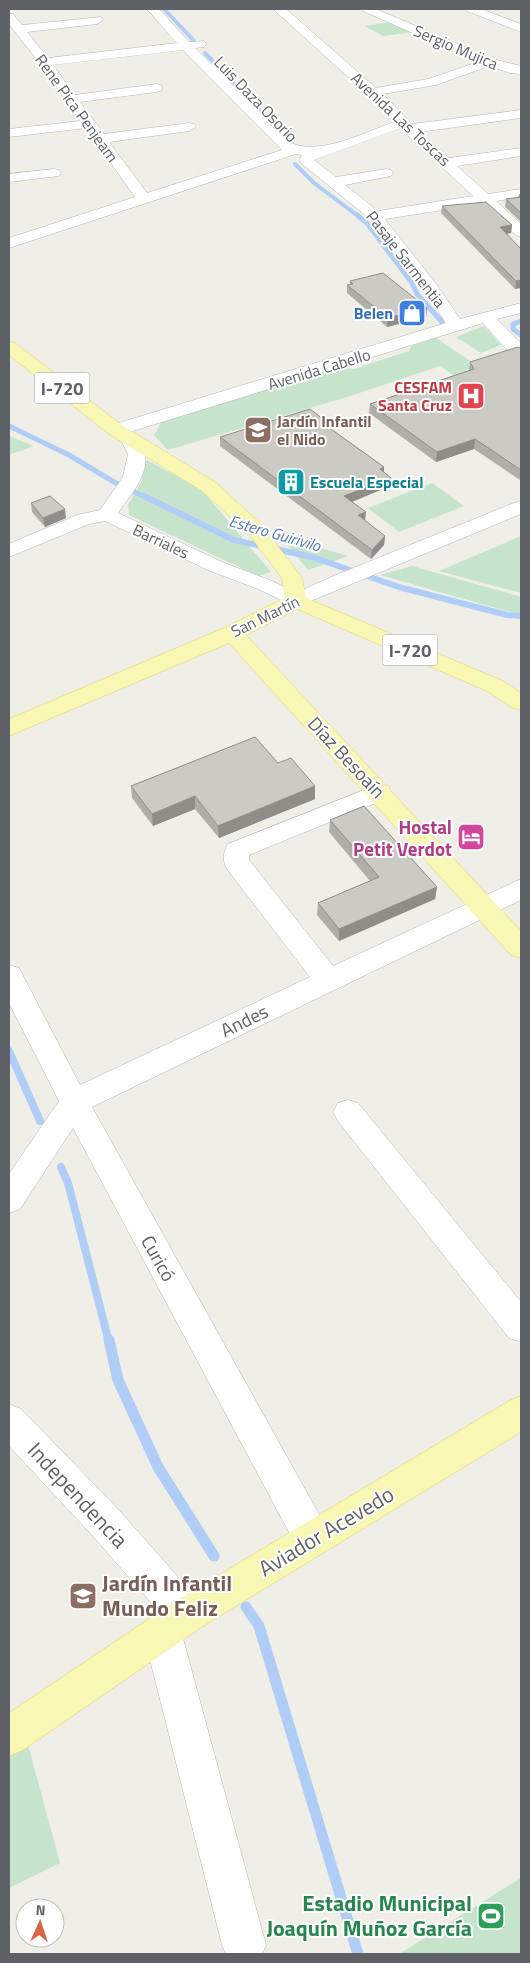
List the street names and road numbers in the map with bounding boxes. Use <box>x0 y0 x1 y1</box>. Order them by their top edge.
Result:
street label: Sergio Mujica <box>410 18 502 76</box>
street label: Rene Pica Penjeam <box>30 49 124 167</box>
street label: Luis Daza Osorio <box>209 51 303 147</box>
street label: Avenida Las Toscas <box>346 66 456 172</box>
street label: Pasaje Sarmentia <box>360 205 452 313</box>
street label: Avenida Cabello <box>265 342 373 396</box>
road number: I-720 <box>34 372 90 403</box>
street label: Barriales <box>129 518 193 564</box>
street label: San Martín <box>227 589 303 643</box>
road number: I-720 <box>382 634 438 666</box>
street label: Díaz Besoaín <box>301 710 393 804</box>
street label: Andes <box>215 996 273 1044</box>
street label: Curicó <box>134 1229 184 1287</box>
street label: Independencia <box>20 1434 136 1556</box>
street label: Aviador Acevedo <box>252 1477 400 1585</box>

